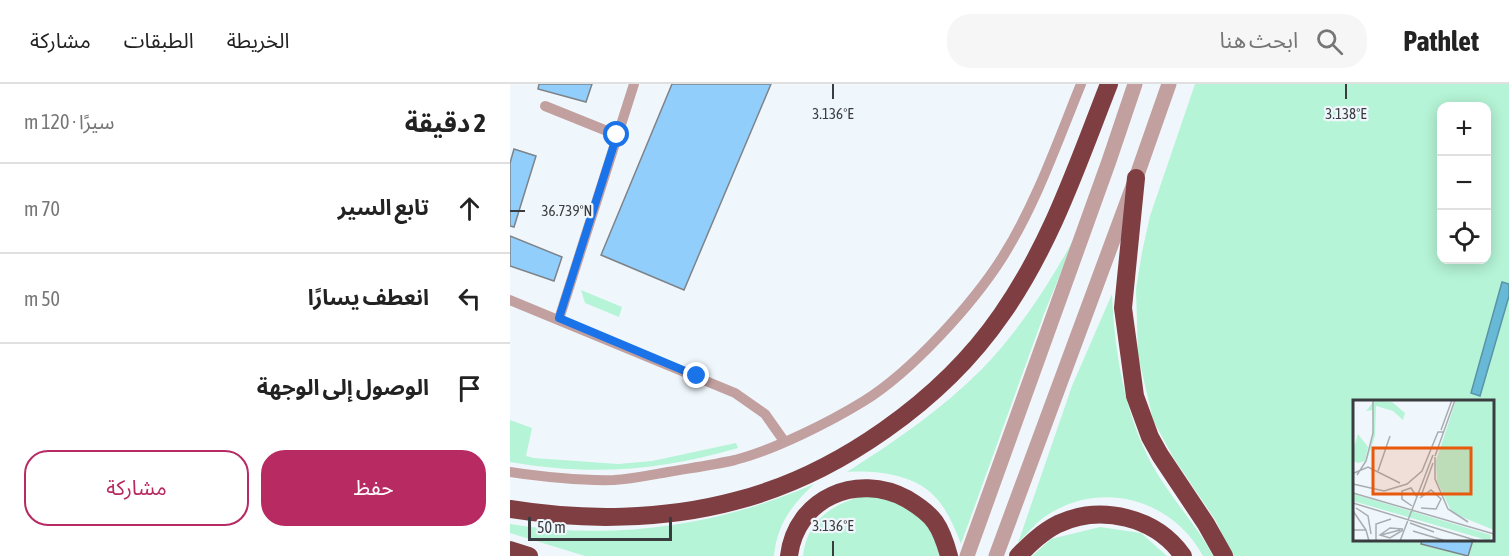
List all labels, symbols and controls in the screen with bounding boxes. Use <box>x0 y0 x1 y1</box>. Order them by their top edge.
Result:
search box <box>947 14 1367 68</box>
icon: search <box>1313 25 1346 58</box>
text: Pathlet <box>1403 25 1479 57</box>
text: ابحث هنا <box>1219 27 1298 53</box>
text: مشاركة <box>30 28 91 52</box>
text: الطبقات <box>124 28 194 52</box>
text: الخريطة <box>227 28 290 52</box>
map controls <box>1437 102 1491 264</box>
button: + <box>1437 102 1491 156</box>
text: 3.136°E <box>812 105 854 122</box>
text: 3.138°E <box>1325 105 1367 122</box>
text: 2 دقيقة <box>405 108 486 138</box>
text: سيرًا · 120 m <box>24 110 114 133</box>
route start <box>603 121 629 147</box>
button: − <box>1437 156 1491 210</box>
icon: ahead <box>453 192 486 225</box>
text: تابع السير <box>338 194 429 220</box>
text: 70 m <box>24 197 60 220</box>
text: 36.739°N <box>542 202 592 219</box>
button: locate <box>1437 210 1491 264</box>
icon: left <box>453 282 486 315</box>
text: انعطف يسارًا <box>308 284 429 310</box>
text: 50 m <box>24 287 60 310</box>
route end <box>683 362 709 388</box>
icon: arrive <box>453 372 486 405</box>
text: الوصول إلى الوجهة <box>257 374 429 400</box>
inset map <box>1353 400 1494 541</box>
button: مشاركة <box>24 450 249 526</box>
button: حفظ <box>261 450 486 526</box>
scale bar <box>528 514 672 542</box>
text: 3.136°E <box>812 517 854 534</box>
text: 50 m <box>537 518 566 536</box>

